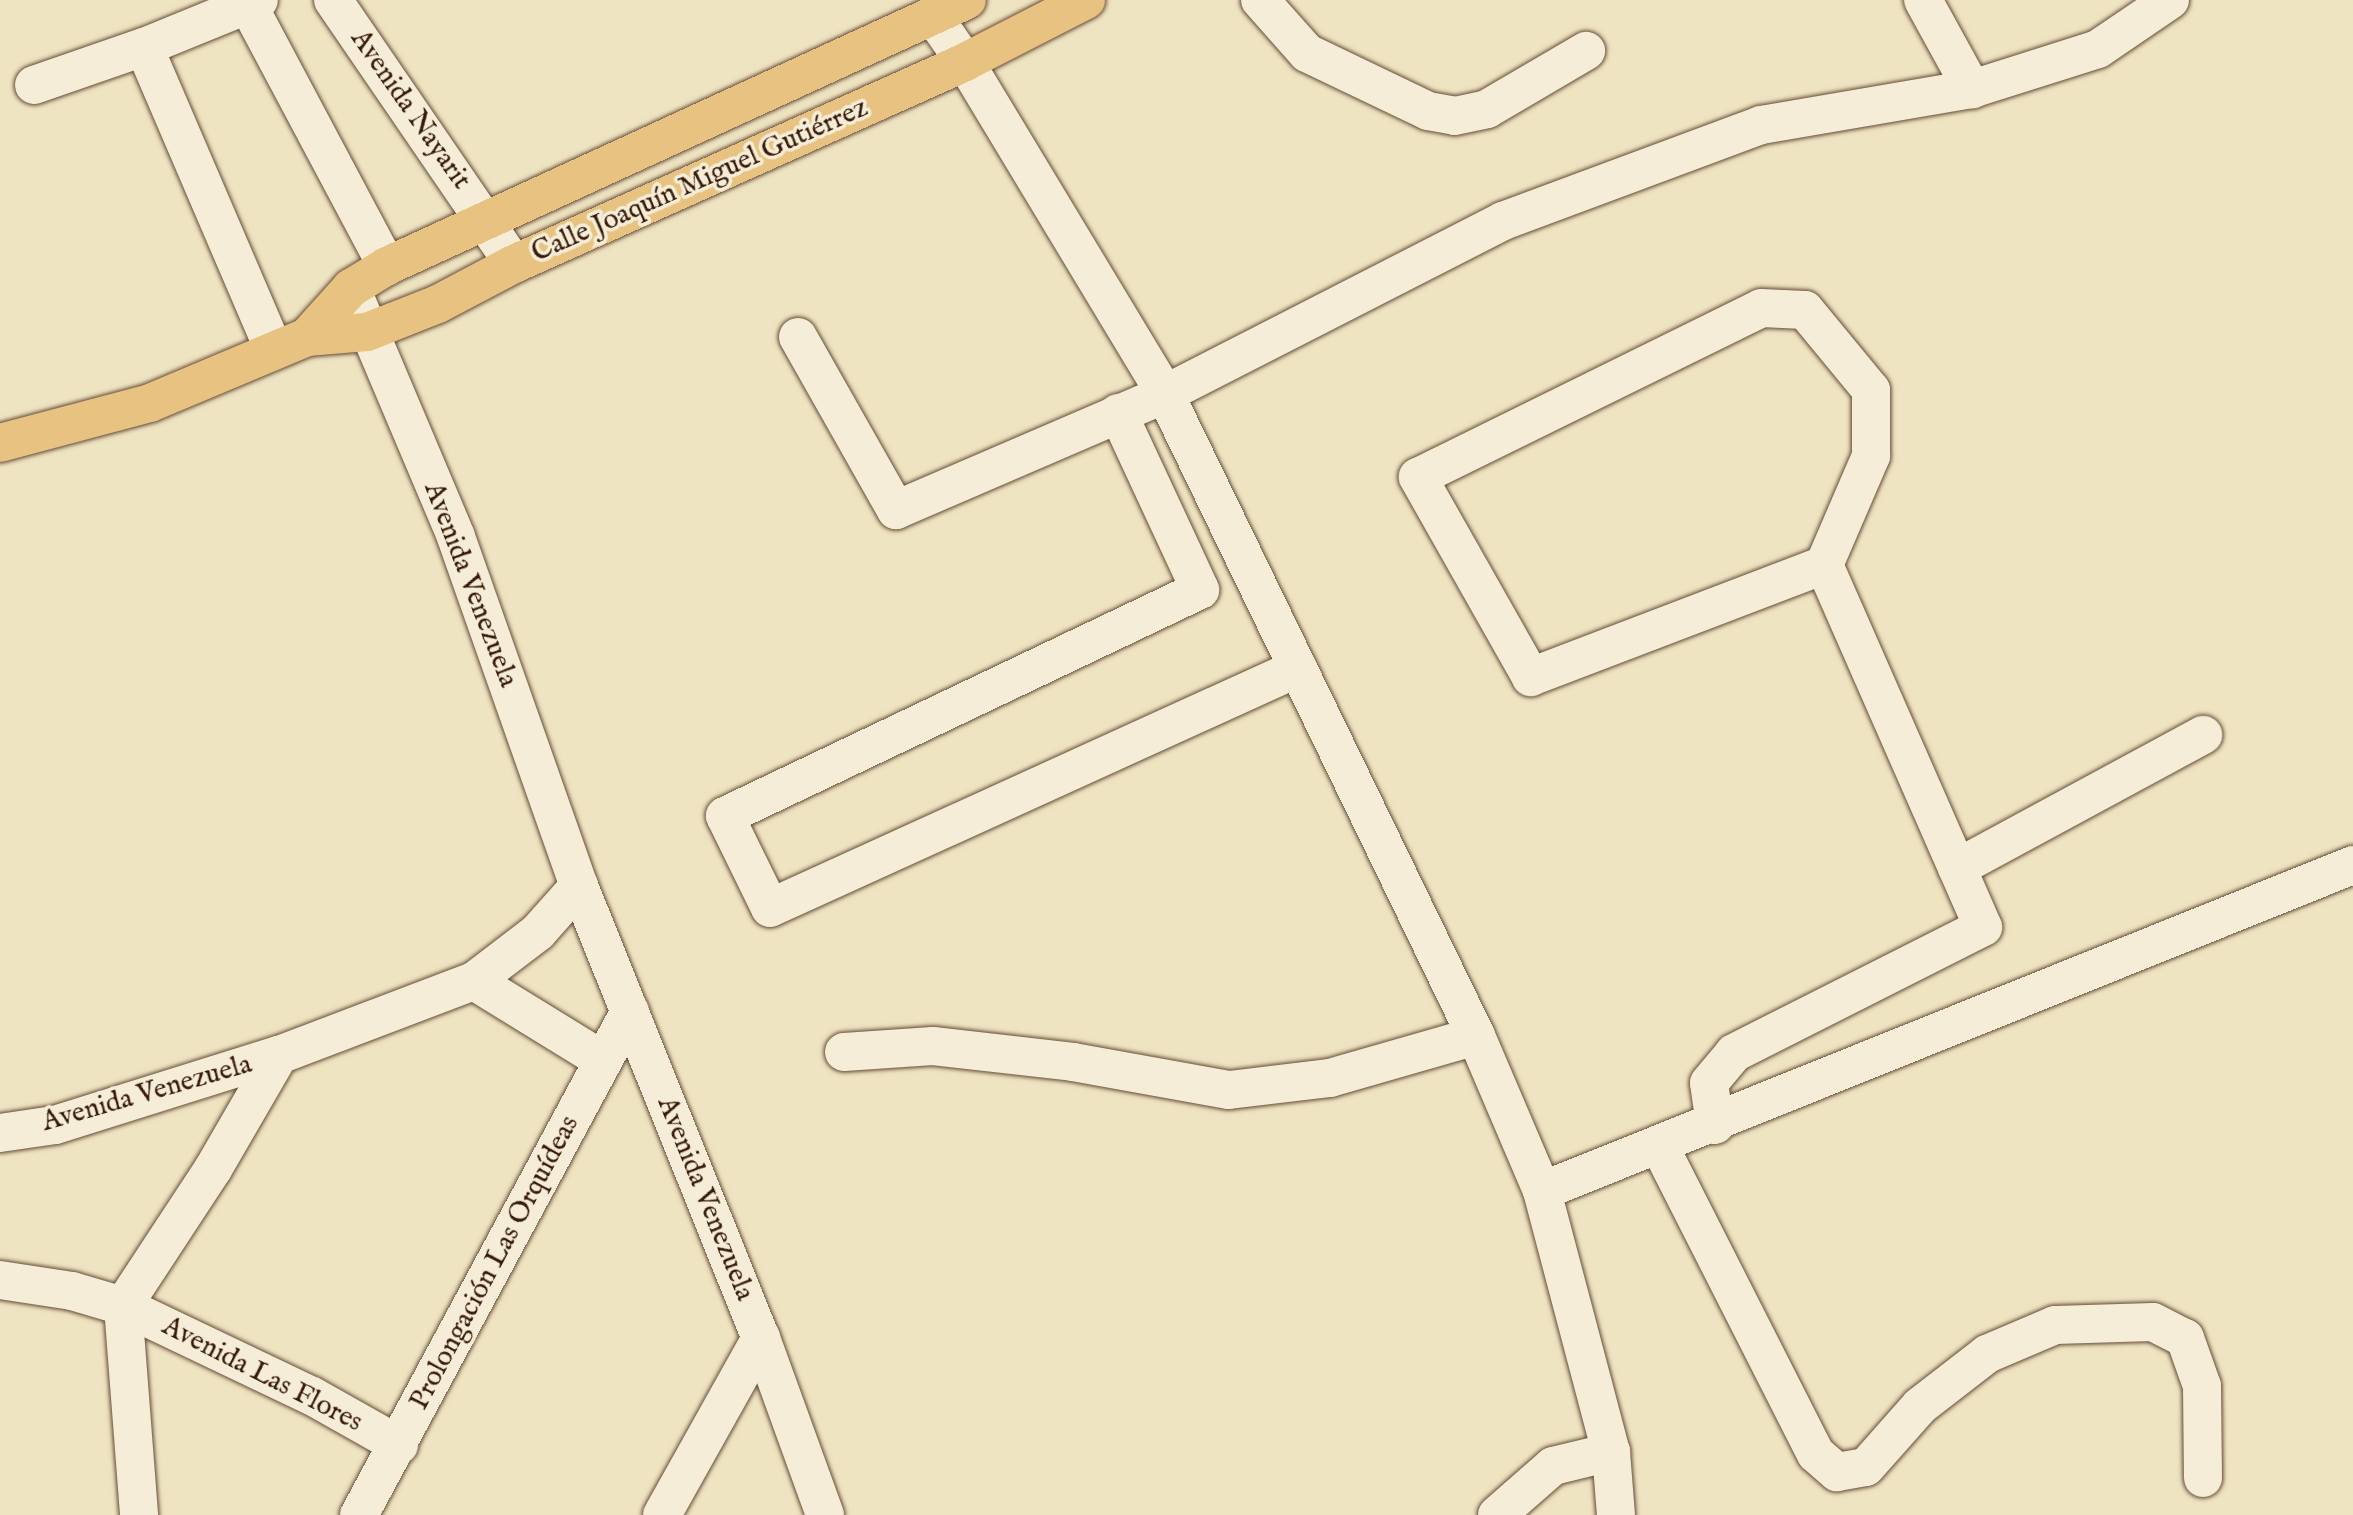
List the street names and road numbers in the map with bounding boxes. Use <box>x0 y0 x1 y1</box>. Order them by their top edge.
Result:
street label: Avenida Nayarit <box>343 24 477 196</box>
street label: Calle Joaquín Miguel Gutiérrez <box>527 92 873 270</box>
street label: Avenida Venezuela <box>416 478 524 692</box>
street label: Avenida Venezuela <box>38 1048 256 1140</box>
street label: Avenida Venezuela <box>649 1092 761 1306</box>
street label: Prolongación Las Orquídeas <box>403 1110 587 1416</box>
street label: Avenida Las Flores <box>156 1310 368 1440</box>

